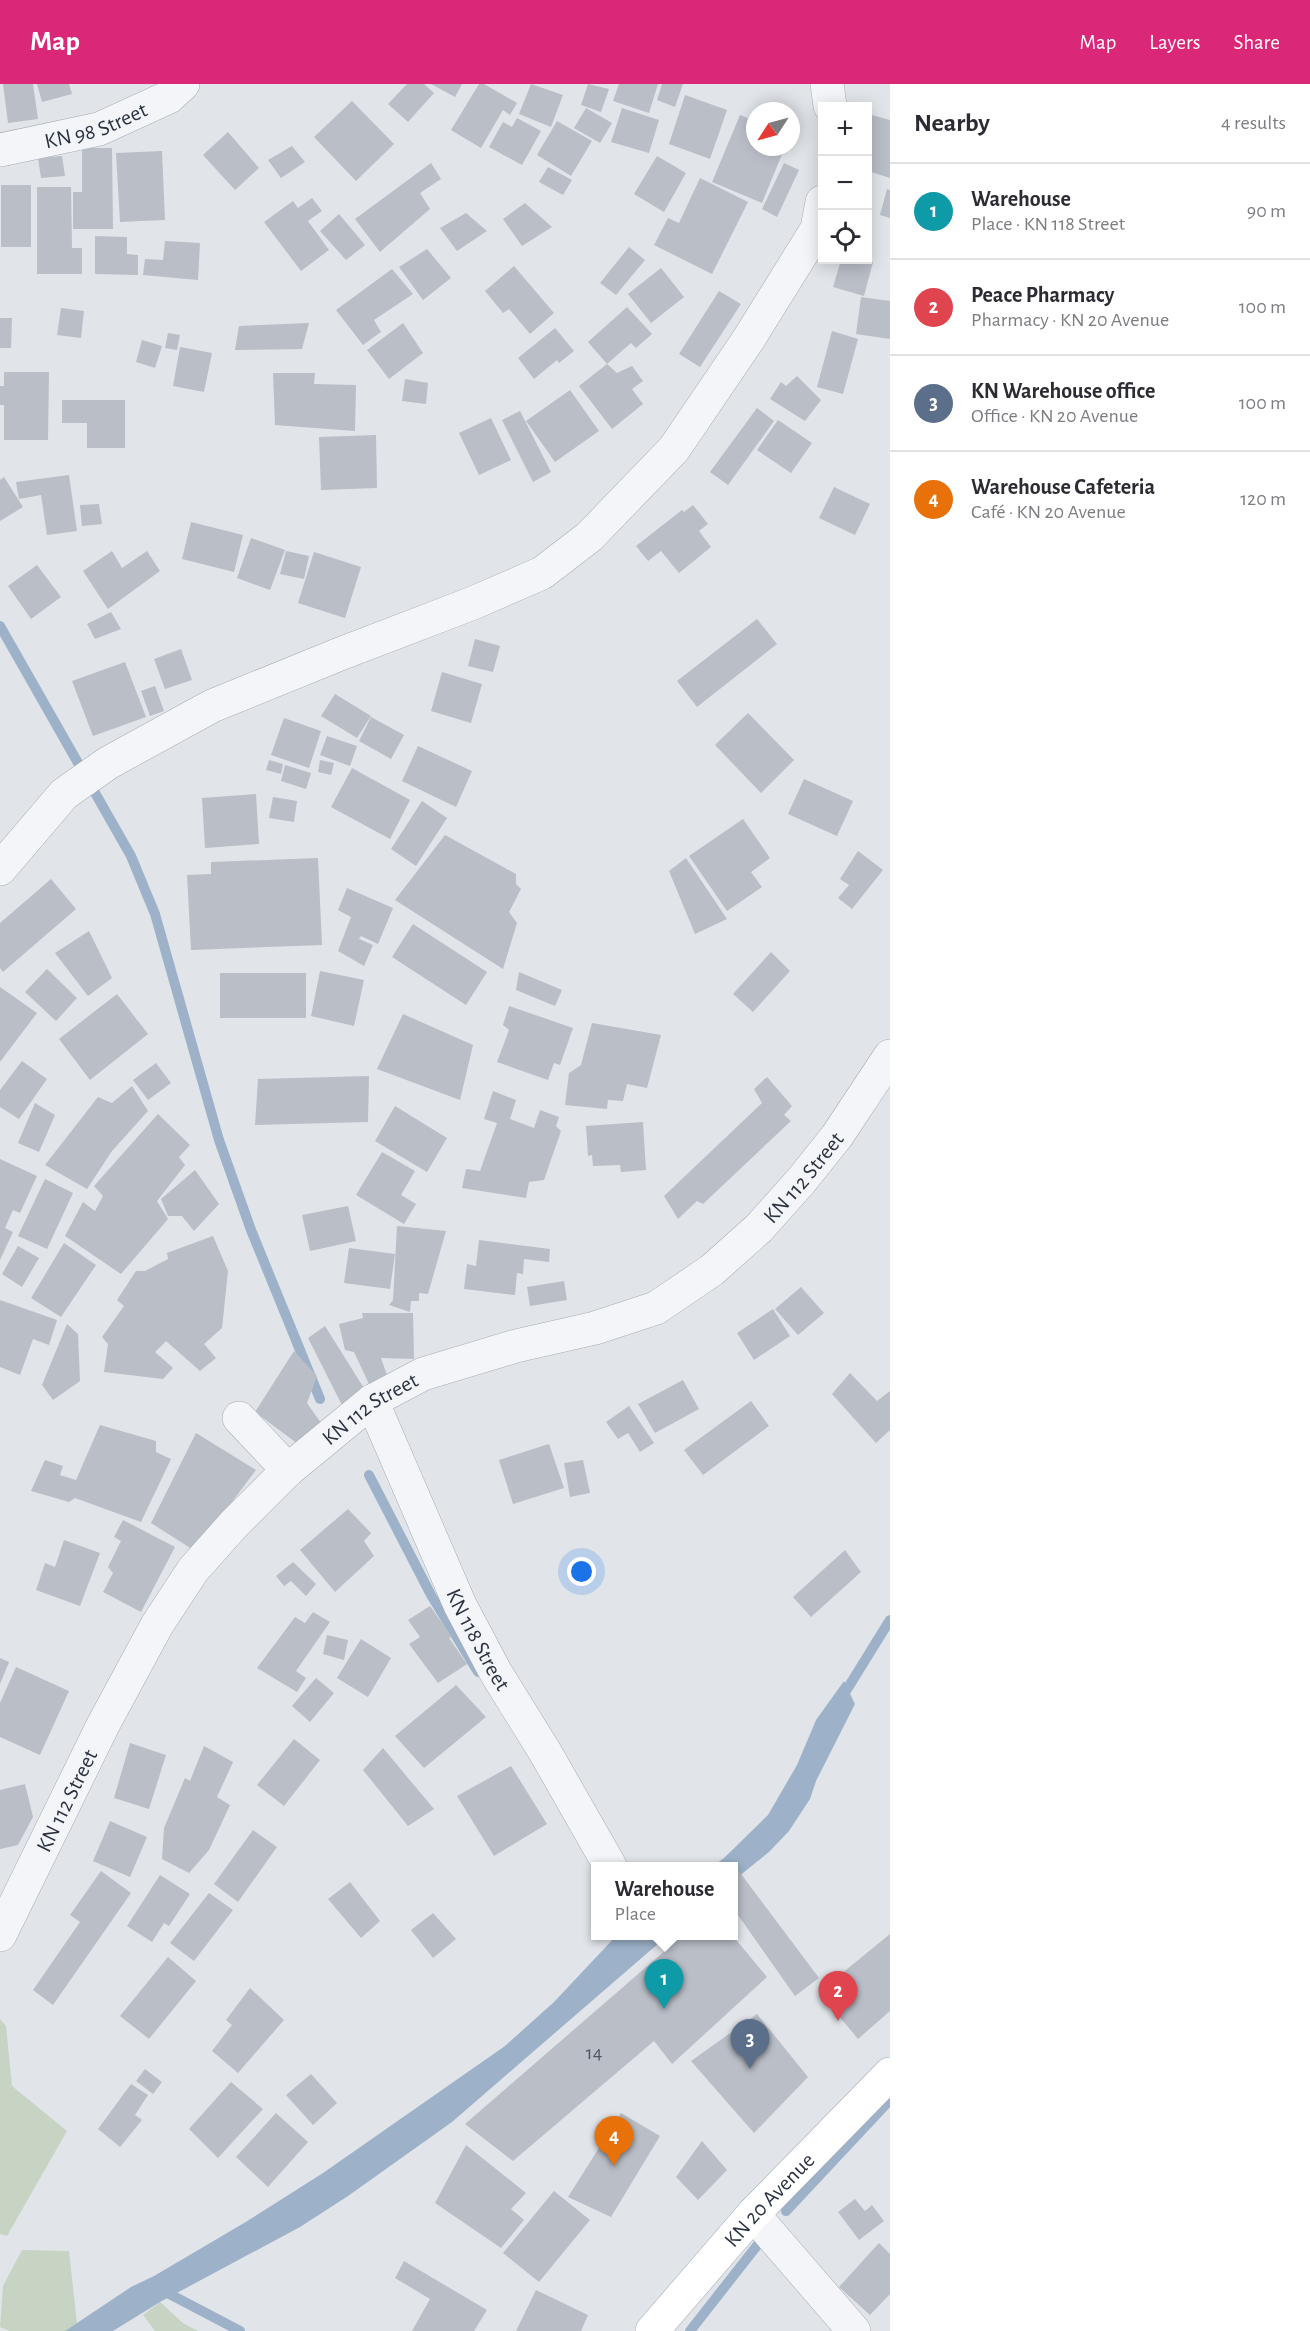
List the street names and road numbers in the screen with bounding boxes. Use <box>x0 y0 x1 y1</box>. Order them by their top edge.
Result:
street label: KN 98 Street <box>42 99 151 152</box>
street label: KN 112 Street <box>759 1128 848 1227</box>
street label: KN 112 Street <box>318 1369 422 1449</box>
street label: KN 118 Street <box>442 1585 514 1694</box>
street label: KN 112 Street <box>33 1746 101 1856</box>
street label: KN 20 Avenue <box>720 2149 819 2251</box>

